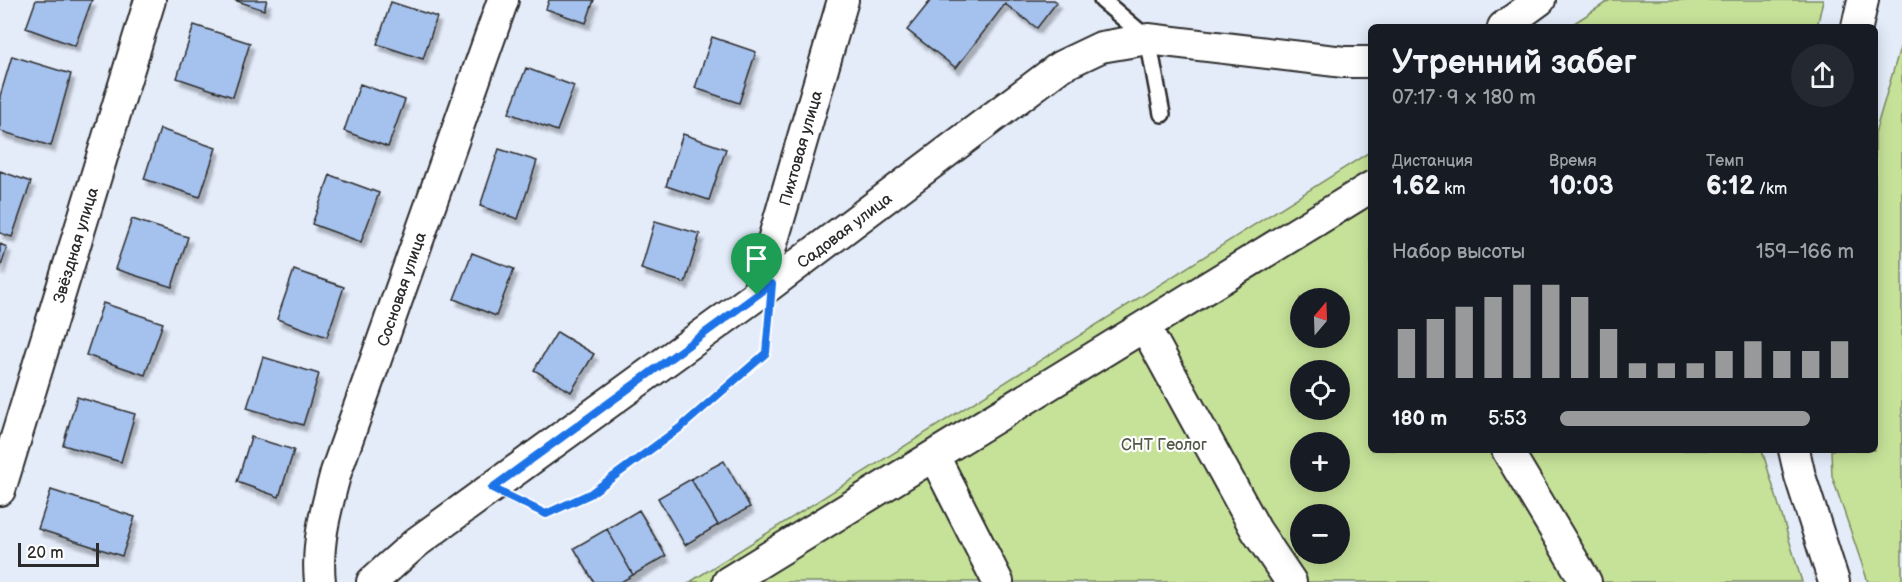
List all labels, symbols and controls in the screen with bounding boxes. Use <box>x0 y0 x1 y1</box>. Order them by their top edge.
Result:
text: Утренний забег <box>1392 43 1637 83</box>
button: share <box>1791 44 1854 107</box>
text: 07:17 · 9 × 180 m <box>1392 86 1536 110</box>
street label: Пихтовая улица <box>776 88 827 208</box>
text: Дистанция <box>1392 152 1473 171</box>
text: Время <box>1549 152 1597 171</box>
text: Темп <box>1706 152 1744 171</box>
text: 1.62 <box>1392 171 1440 202</box>
text: 10:03 <box>1549 171 1614 202</box>
text: 6:12 <box>1706 171 1755 202</box>
text: km <box>1440 180 1465 199</box>
text: /km <box>1755 180 1787 199</box>
street label: Звёздная улица <box>50 185 103 306</box>
street label: Садовая улица <box>794 189 896 273</box>
street label: Сосновая улица <box>374 229 431 349</box>
pin <box>731 233 782 295</box>
text: Набор высоты <box>1392 240 1525 264</box>
text: 159–166 m <box>1756 240 1854 264</box>
icon: arrive <box>740 242 773 275</box>
north arrow <box>1290 288 1350 348</box>
map controls <box>1290 288 1350 564</box>
button: locate <box>1290 360 1350 420</box>
text: 180 m <box>1392 407 1447 431</box>
text: 5:53 <box>1488 407 1527 431</box>
button: + <box>1290 432 1350 492</box>
park label: СНТ Геолог <box>1121 436 1207 455</box>
button: − <box>1290 504 1350 564</box>
scale bar <box>18 540 99 568</box>
text: 20 m <box>27 544 63 563</box>

